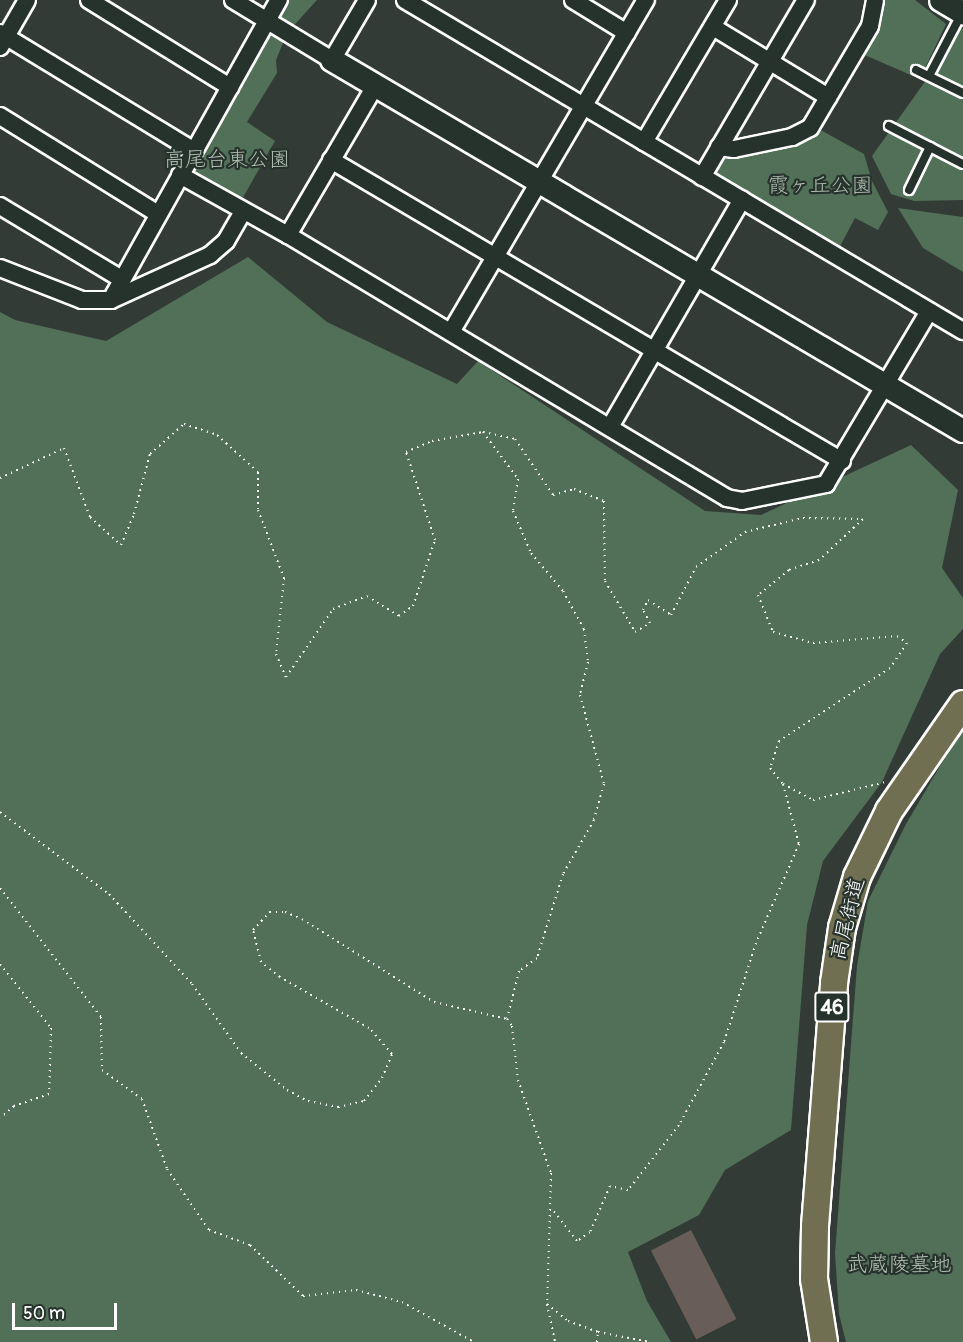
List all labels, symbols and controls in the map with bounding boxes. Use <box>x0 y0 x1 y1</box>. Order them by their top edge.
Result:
park label: 高尾台東公園 <box>164 147 290 173</box>
park label: 霞ヶ丘公園 <box>768 173 872 199</box>
street label: 高尾街道 <box>826 875 870 963</box>
road number: 46 <box>814 990 850 1024</box>
park label: 武蔵陵墓地 <box>847 1252 951 1278</box>
scale bar <box>15 1291 120 1329</box>
text: 50 m <box>23 1302 65 1325</box>

